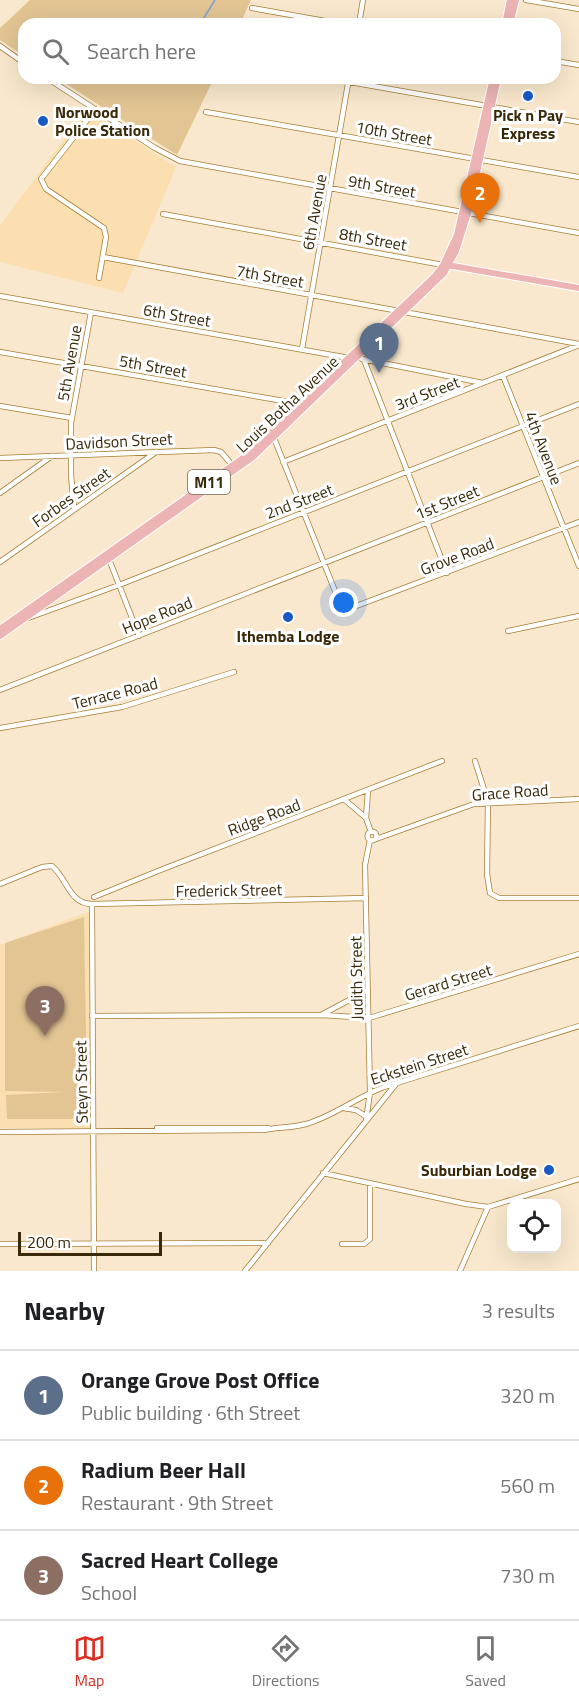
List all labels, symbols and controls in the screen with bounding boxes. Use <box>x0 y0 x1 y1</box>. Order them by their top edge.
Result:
search box <box>18 18 561 84</box>
text: Search here <box>87 34 196 68</box>
icon: search <box>39 35 72 68</box>
marker: Pick n Pay Express <box>521 89 535 103</box>
place label: Norwood Police Station <box>55 100 150 142</box>
place label: Pick n Pay Express <box>493 103 563 145</box>
marker: Norwood Police Station <box>36 114 50 128</box>
street label: 10th Street <box>354 115 434 152</box>
street label: 9th Street <box>346 168 418 204</box>
street label: 6th Avenue <box>296 172 332 252</box>
pin: 2 <box>460 174 500 223</box>
street label: 8th Street <box>337 221 409 257</box>
street label: 7th Street <box>234 258 306 294</box>
street label: 6th Street <box>141 297 213 333</box>
street label: 5th Avenue <box>51 323 87 403</box>
pin: 1 <box>360 324 398 373</box>
street label: 5th Street <box>117 348 189 384</box>
street label: Louis Botha Avenue <box>230 350 344 458</box>
street label: 3rd Street <box>391 370 463 416</box>
street label: 4th Avenue <box>519 408 569 488</box>
street label: Davidson Street <box>65 426 174 456</box>
street label: Forbes Street <box>27 461 115 533</box>
road number: M11 <box>188 470 230 494</box>
street label: 2nd Street <box>262 477 337 525</box>
street label: 1st Street <box>412 478 483 526</box>
street label: Grove Road <box>417 531 497 581</box>
your location <box>329 588 358 617</box>
street label: Hope Road <box>118 590 196 640</box>
marker: Ithemba Lodge <box>281 610 295 624</box>
place label: Ithemba Lodge <box>237 624 339 648</box>
street label: Terrace Road <box>70 671 160 715</box>
street label: Grace Road <box>471 777 549 807</box>
street label: Ridge Road <box>224 792 304 842</box>
street label: Frederick Street <box>176 877 283 903</box>
street label: Judith Street <box>343 935 369 1020</box>
street label: Gerard Street <box>401 957 495 1007</box>
pin: 3 <box>26 986 64 1036</box>
street label: Eckstein Street <box>367 1037 471 1091</box>
street label: Steyn Street <box>68 1040 94 1124</box>
place label: Suburbian Lodge <box>421 1158 537 1182</box>
marker: Suburbian Lodge <box>542 1163 556 1177</box>
map controls <box>507 1199 561 1253</box>
button: locate <box>507 1199 561 1253</box>
scale bar <box>18 1229 162 1256</box>
text: 200 m <box>27 1230 71 1254</box>
text: Nearby <box>24 1291 105 1330</box>
text: 3 results <box>482 1295 555 1326</box>
text: Orange Grove Post Office <box>81 1363 319 1397</box>
text: 1 <box>38 1380 49 1411</box>
text: 320 m <box>500 1380 555 1411</box>
text: Public building · 6th Street <box>81 1397 300 1428</box>
text: Radium Beer Hall <box>81 1453 246 1487</box>
text: 2 <box>38 1470 49 1501</box>
text: 560 m <box>500 1470 555 1501</box>
text: Restaurant · 9th Street <box>81 1487 273 1518</box>
text: Sacred Heart College <box>81 1543 278 1577</box>
text: 3 <box>38 1560 49 1591</box>
text: 730 m <box>500 1560 555 1591</box>
text: School <box>81 1577 137 1608</box>
tab: Map <box>73 1632 106 1692</box>
tab: Directions <box>252 1632 320 1692</box>
tab: Saved <box>465 1632 506 1692</box>

